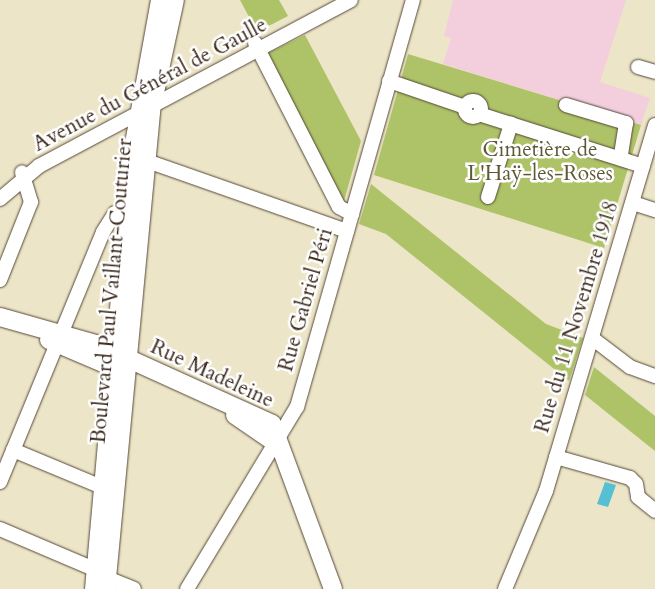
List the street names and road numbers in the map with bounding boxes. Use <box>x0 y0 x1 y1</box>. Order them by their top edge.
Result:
street label: Avenue du Général de Gaulle <box>29 13 271 157</box>
street label: Boulevard Paul Vaillant-Couturier <box>86 137 138 445</box>
street label: Rue du 11 Novembre 1918 <box>530 198 624 436</box>
street label: Rue Gabriel Péri <box>274 225 338 375</box>
street label: Rue Madeleine <box>146 334 278 414</box>

